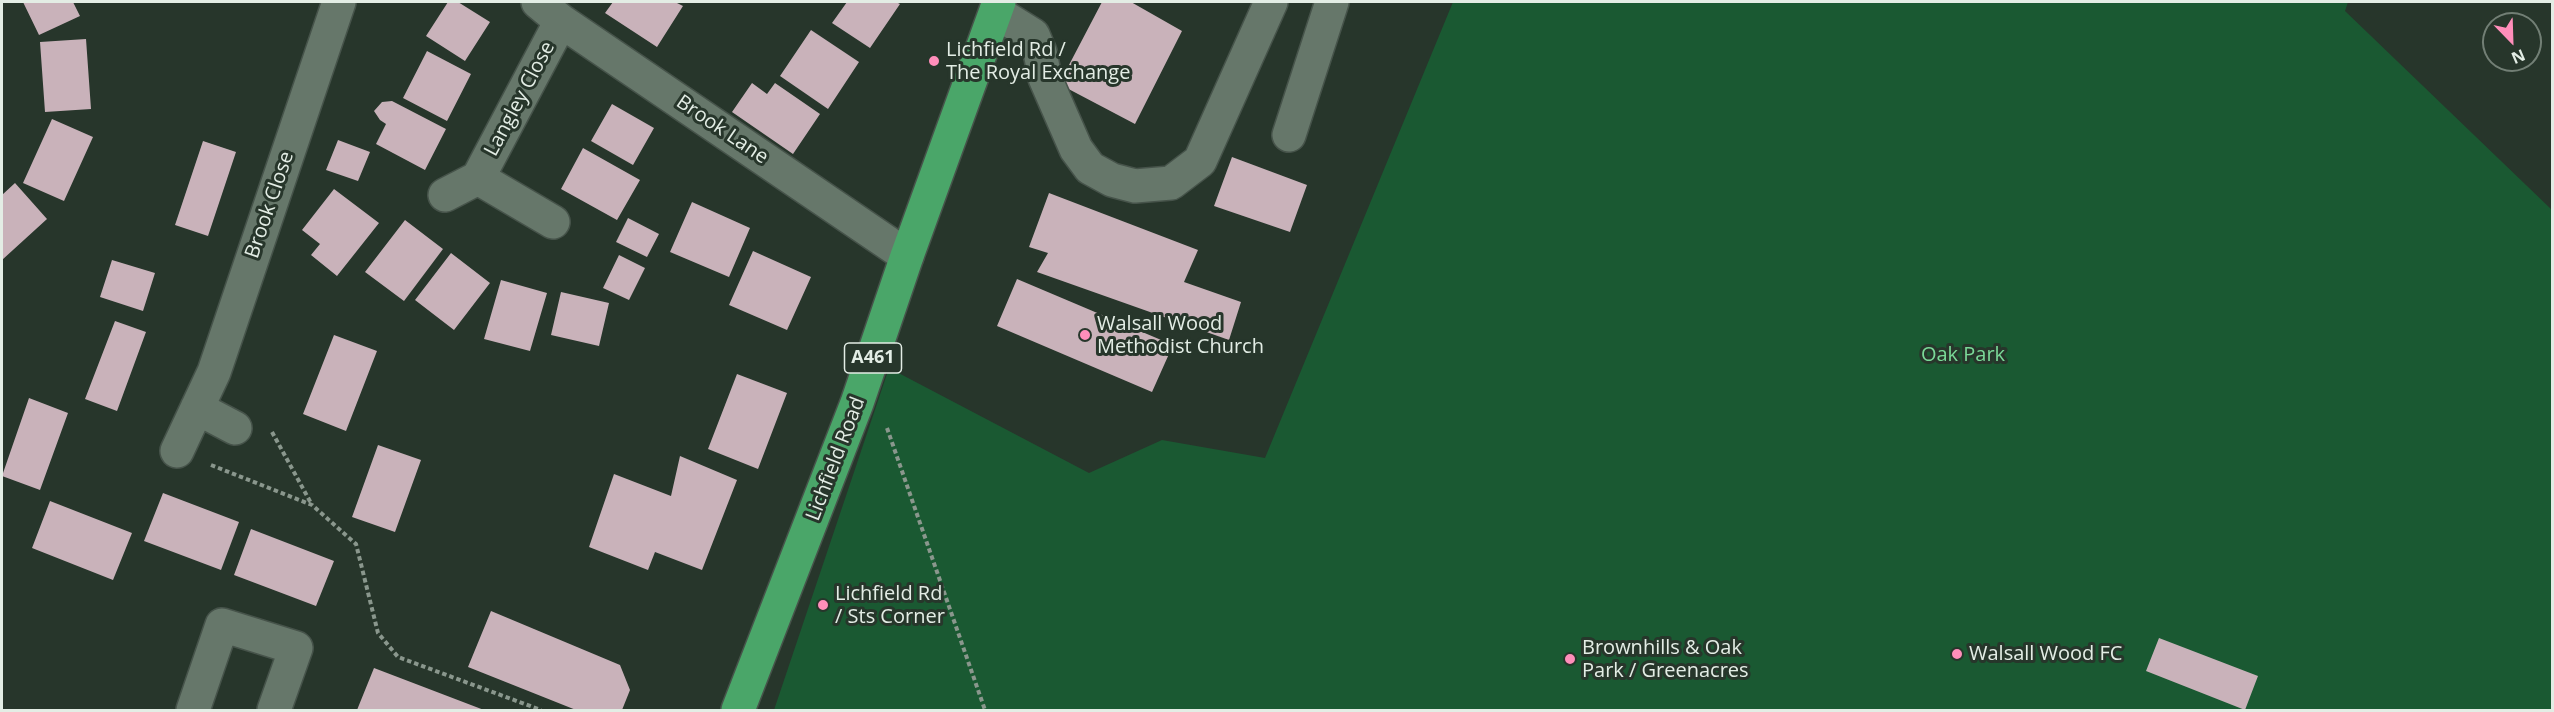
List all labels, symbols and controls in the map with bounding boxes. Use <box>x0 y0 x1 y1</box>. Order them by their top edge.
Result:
north arrow <box>2482 12 2542 72</box>
street label: Langley Close <box>480 37 560 161</box>
place label: Lichfield Rd / The Royal Exchange <box>946 38 1130 85</box>
text: N <box>2508 44 2529 69</box>
marker: Lichfield Rd / The Royal Exchange <box>927 54 941 68</box>
street label: Brook Lane <box>671 90 773 170</box>
street label: Brook Close <box>241 148 299 262</box>
place label: Walsall Wood Methodist Church <box>1097 312 1264 359</box>
marker: Walsall Wood Methodist Church <box>1078 328 1092 342</box>
road number: A461 <box>844 343 902 373</box>
park label: Oak Park <box>1921 343 2005 367</box>
street label: Lichfield Road <box>801 394 871 524</box>
place label: Lichfield Rd / Sts Corner <box>835 582 945 629</box>
marker: Lichfield Rd / Sts Corner <box>816 598 830 612</box>
place label: Brownhills & Oak Park / Greenacres <box>1582 636 1749 683</box>
place label: Walsall Wood FC <box>1969 642 2122 666</box>
marker: Walsall Wood FC <box>1950 647 1964 661</box>
marker: Brownhills & Oak Park / Greenacres <box>1563 652 1577 666</box>

